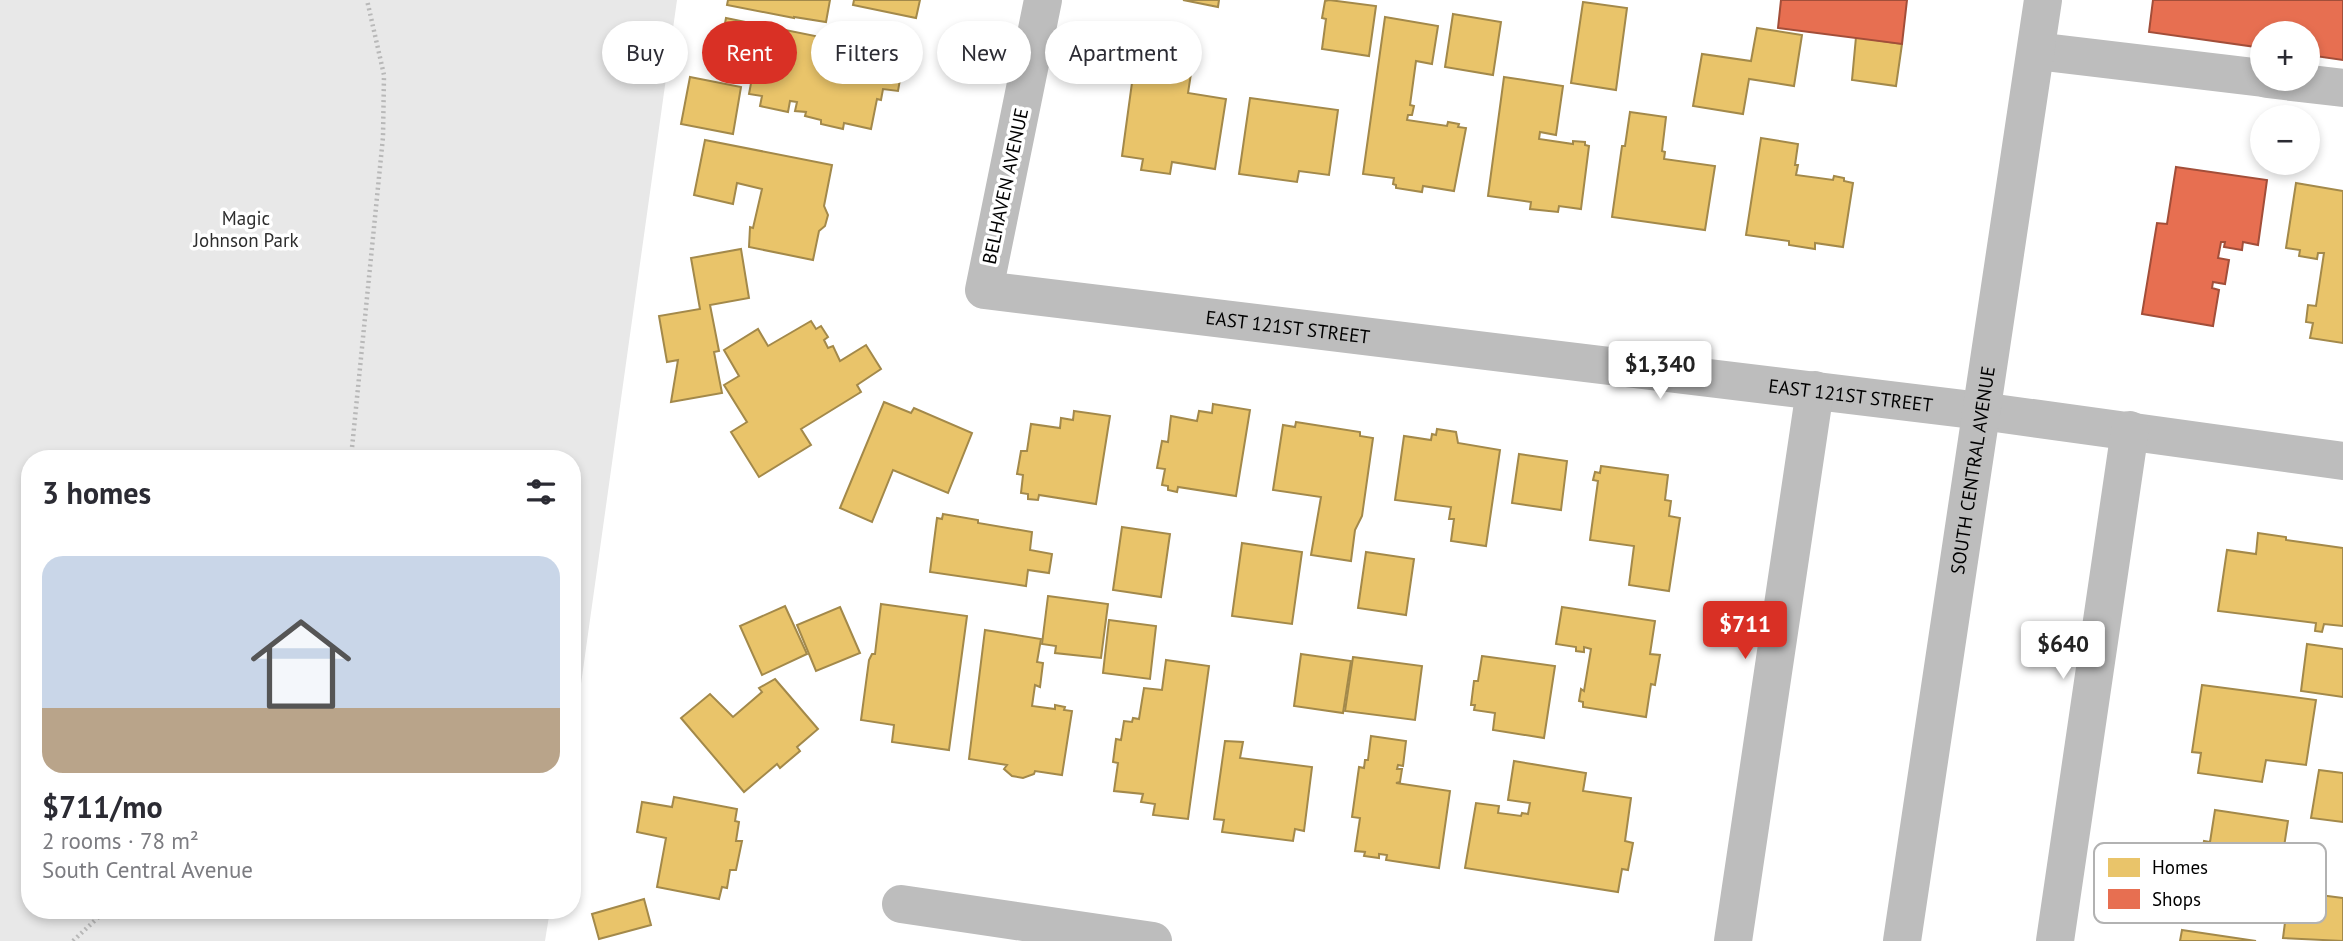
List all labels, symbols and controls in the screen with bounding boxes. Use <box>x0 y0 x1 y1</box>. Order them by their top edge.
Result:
chip: Buy <box>602 21 688 84</box>
chip: Rent <box>702 21 797 84</box>
chip: Filters <box>811 21 923 84</box>
chip: New <box>937 21 1031 84</box>
chip: Apartment <box>1045 21 1202 84</box>
map controls <box>2250 21 2320 175</box>
button: + <box>2250 21 2320 91</box>
button: − <box>2250 105 2320 175</box>
street label: BELHAVEN AVENUE <box>977 106 1033 266</box>
park label: Magic Johnson Park <box>192 206 299 252</box>
street label: EAST 121ST STREET <box>1204 305 1372 349</box>
pin: $1,340 <box>1603 342 1717 401</box>
text: $1,340 <box>1624 349 1696 378</box>
street label: SOUTH CENTRAL AVENUE <box>1945 364 2000 576</box>
street label: EAST 121ST STREET <box>1767 373 1935 417</box>
text: 3 homes <box>42 473 151 512</box>
icon: filters <box>522 473 560 511</box>
icon: home <box>238 601 364 727</box>
pin: $711 <box>1704 602 1786 661</box>
text: $711 <box>1719 609 1771 638</box>
pin: $640 <box>2022 622 2104 681</box>
text: $640 <box>2037 629 2089 658</box>
text: $711/mo <box>42 787 163 826</box>
text: 2 rooms · 78 m² <box>42 826 199 855</box>
legend <box>2094 843 2326 923</box>
text: South Central Avenue <box>42 855 253 884</box>
text: Homes <box>2152 855 2208 879</box>
text: Shops <box>2152 887 2201 911</box>

